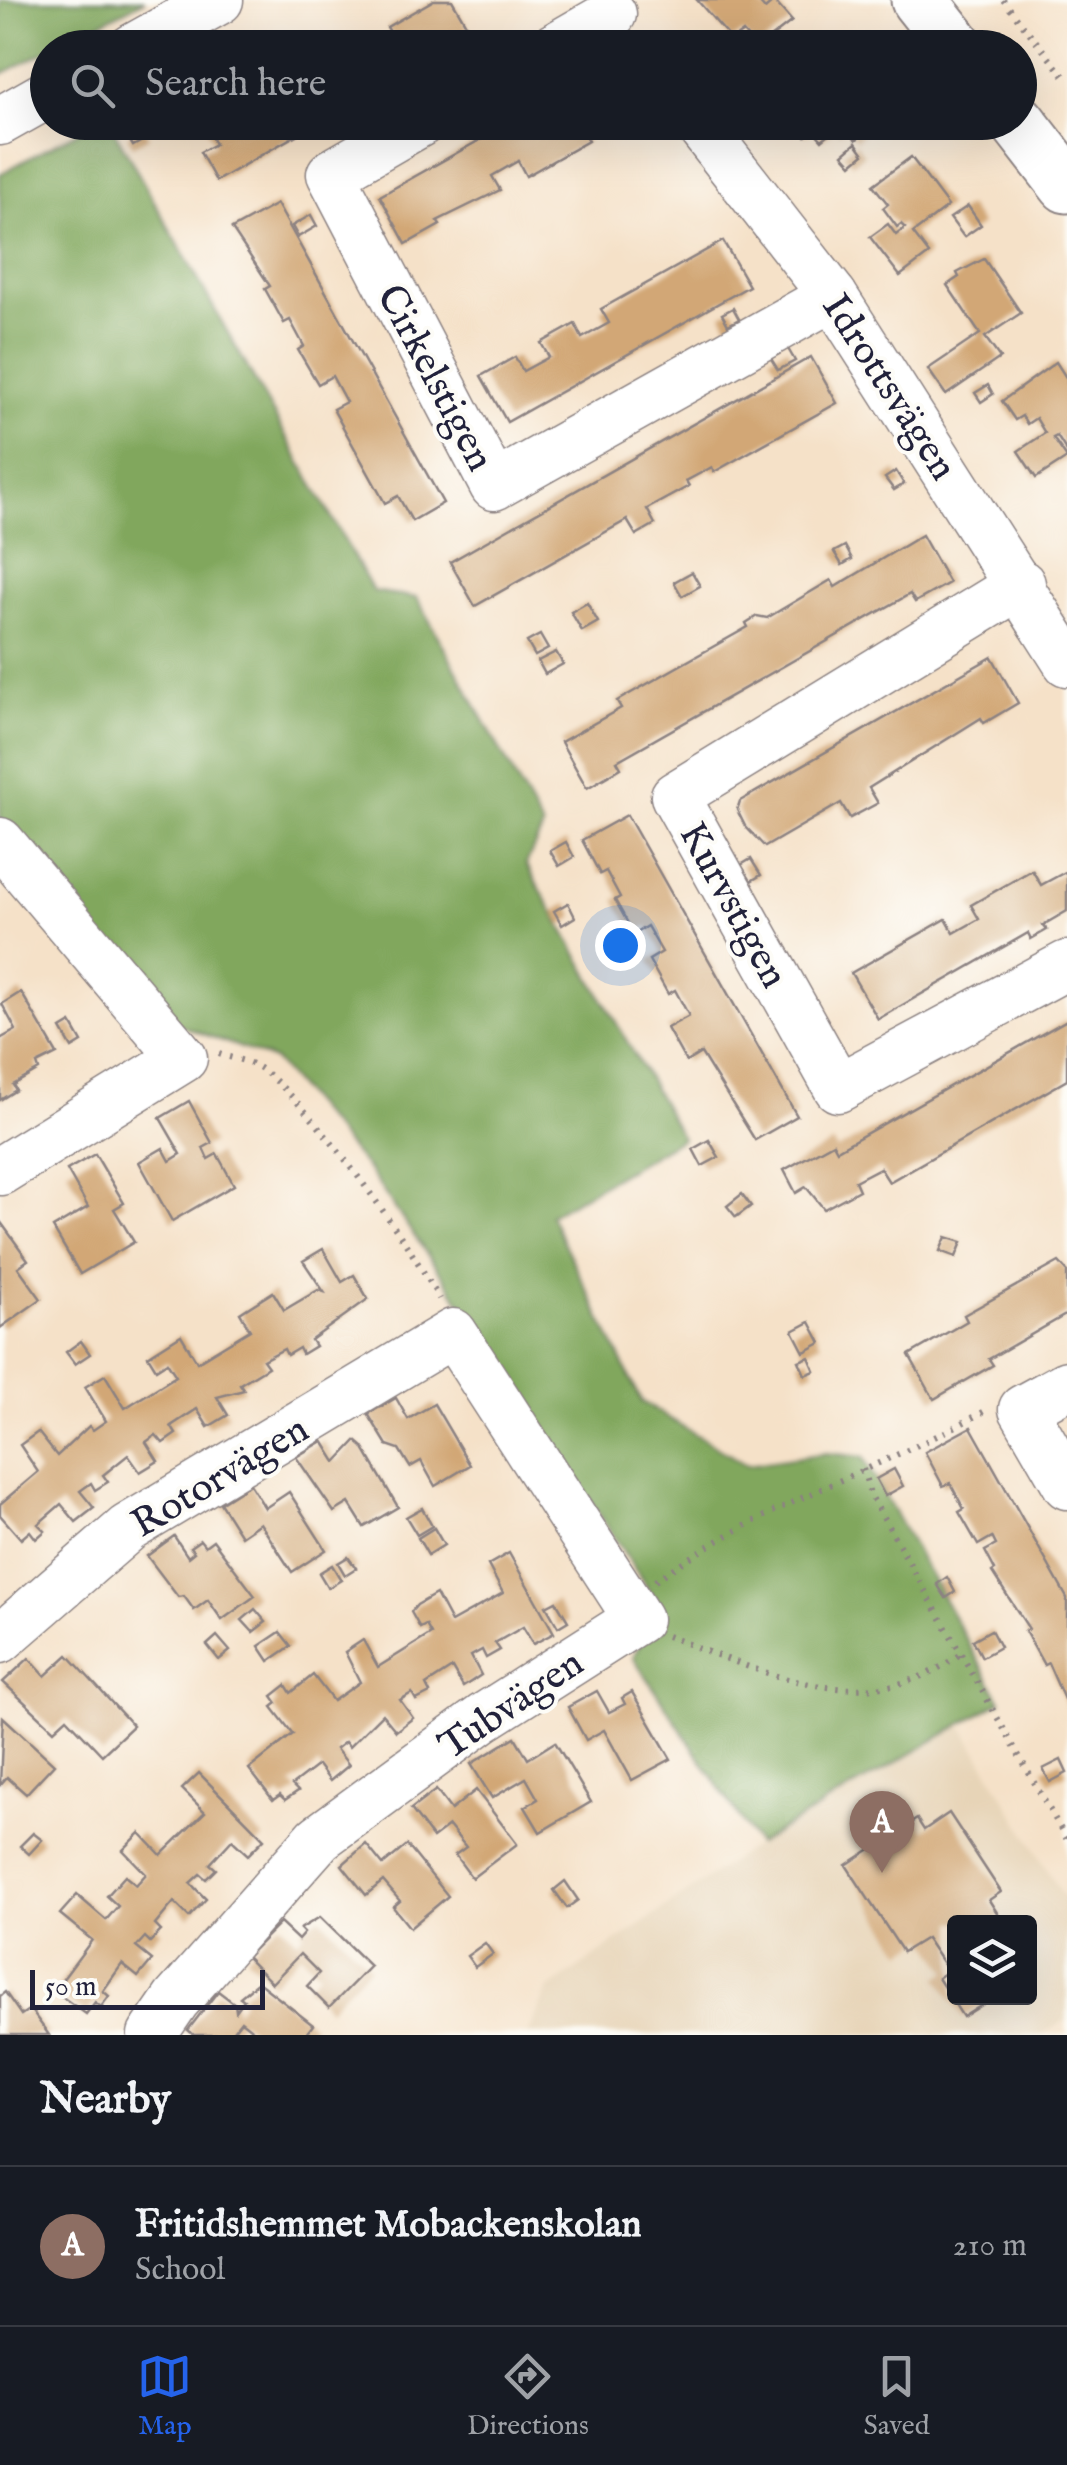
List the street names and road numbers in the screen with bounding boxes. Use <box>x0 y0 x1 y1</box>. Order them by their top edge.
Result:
street label: Cirkelstigen <box>364 277 504 481</box>
street label: Idrottsvägen <box>809 285 967 491</box>
street label: Kurvstigen <box>666 814 798 998</box>
street label: Rotorvägen <box>123 1405 319 1551</box>
street label: Tubvägen <box>430 1639 594 1773</box>

